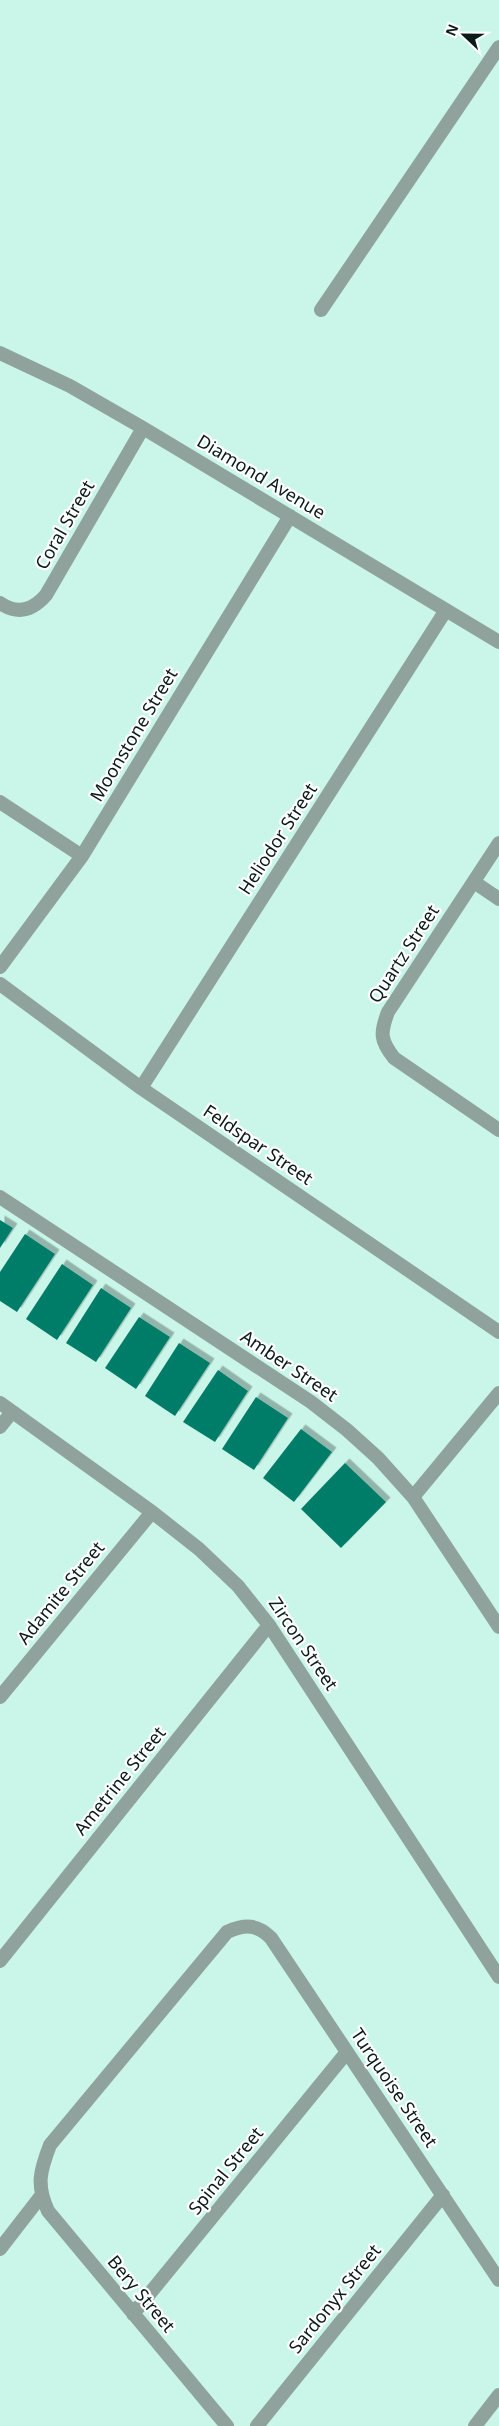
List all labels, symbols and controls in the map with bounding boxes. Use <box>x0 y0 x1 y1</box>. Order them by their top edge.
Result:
north arrow <box>439 10 489 60</box>
text: N <box>441 21 462 39</box>
street label: Diamond Avenue <box>193 428 330 524</box>
street label: Coral Street <box>29 475 100 573</box>
street label: Moonstone Street <box>84 663 183 806</box>
street label: Heliodor Street <box>232 778 322 899</box>
street label: Quartz Street <box>362 899 444 1007</box>
street label: Feldspar Street <box>199 1099 318 1190</box>
street label: Amber Street <box>236 1324 343 1407</box>
street label: Adamite Street <box>11 1536 109 1649</box>
street label: Zircon Street <box>264 1592 344 1695</box>
street label: Ametrine Street <box>68 1721 171 1840</box>
street label: Turquoise Street <box>346 2023 444 2152</box>
street label: Spinal Street <box>182 2121 268 2219</box>
street label: Sardonyx Street <box>283 2238 386 2358</box>
street label: Bery Street <box>103 2250 181 2337</box>

